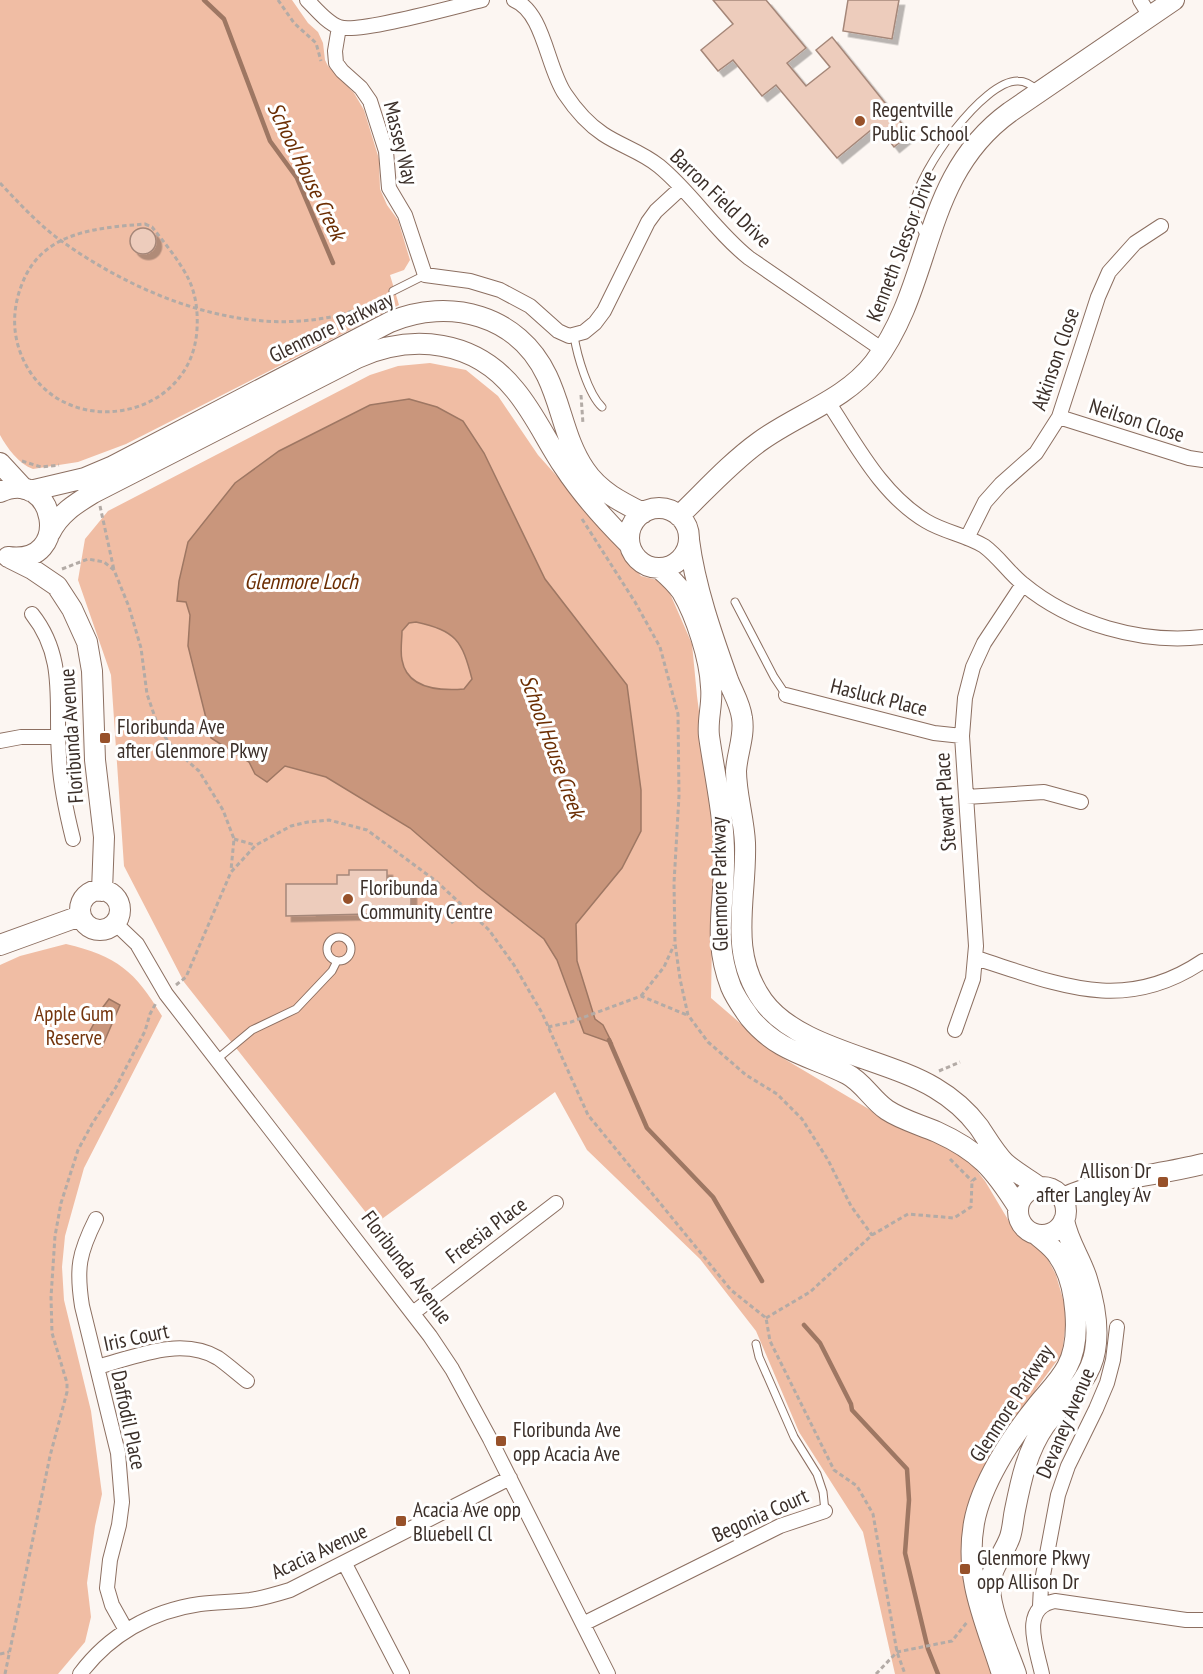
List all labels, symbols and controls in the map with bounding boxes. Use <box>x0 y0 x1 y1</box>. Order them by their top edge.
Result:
place label: Regentville Public School <box>872 96 969 147</box>
water label: School House Creek <box>262 97 354 247</box>
street label: Massey Way <box>378 98 424 188</box>
marker: Regentville Public School <box>853 114 867 128</box>
street label: Barron Field Drive <box>664 143 778 253</box>
street label: Kenneth Slessor Drive <box>860 167 942 325</box>
street label: Glenmore Parkway <box>265 285 398 369</box>
street label: Atkinson Close <box>1025 304 1085 414</box>
street label: Neilson Close <box>1086 392 1188 448</box>
water label: Glenmore Loch <box>244 567 359 595</box>
street label: Floribunda Avenue <box>53 668 89 804</box>
water label: School House Creek <box>514 671 593 824</box>
street label: Hasluck Place <box>828 672 930 722</box>
place label: Floribunda Ave after Glenmore Pkwy <box>117 713 268 764</box>
marker: Floribunda Ave after Glenmore Pkwy <box>98 731 112 745</box>
street label: Stewart Place <box>928 752 962 852</box>
street label: Glenmore Parkway <box>704 816 734 952</box>
place label: Floribunda Community Centre <box>360 874 493 925</box>
marker: Floribunda Community Centre <box>341 892 355 906</box>
park label: Apple Gum Reserve <box>34 1000 114 1051</box>
place label: Allison Dr after Langley Av <box>1036 1157 1152 1208</box>
marker: Allison Dr after Langley Av <box>1156 1175 1170 1189</box>
street label: Freesia Place <box>440 1191 532 1269</box>
street label: Floribunda Avenue <box>356 1205 458 1329</box>
street label: Iris Court <box>101 1317 171 1357</box>
street label: Glenmore Parkway <box>963 1339 1059 1467</box>
street label: Devaney Avenue <box>1030 1364 1100 1482</box>
street label: Daffodil Place <box>105 1368 153 1472</box>
place label: Floribunda Ave opp Acacia Ave <box>513 1416 621 1467</box>
marker: Floribunda Ave opp Acacia Ave <box>494 1434 508 1448</box>
street label: Begonia Court <box>708 1482 812 1548</box>
place label: Acacia Ave opp Bluebell Cl <box>413 1496 521 1547</box>
marker: Acacia Ave opp Bluebell Cl <box>394 1514 408 1528</box>
street label: Acacia Avenue <box>267 1517 371 1585</box>
place label: Glenmore Pkwy opp Allison Dr <box>977 1544 1090 1595</box>
marker: Glenmore Pkwy opp Allison Dr <box>958 1562 972 1576</box>

